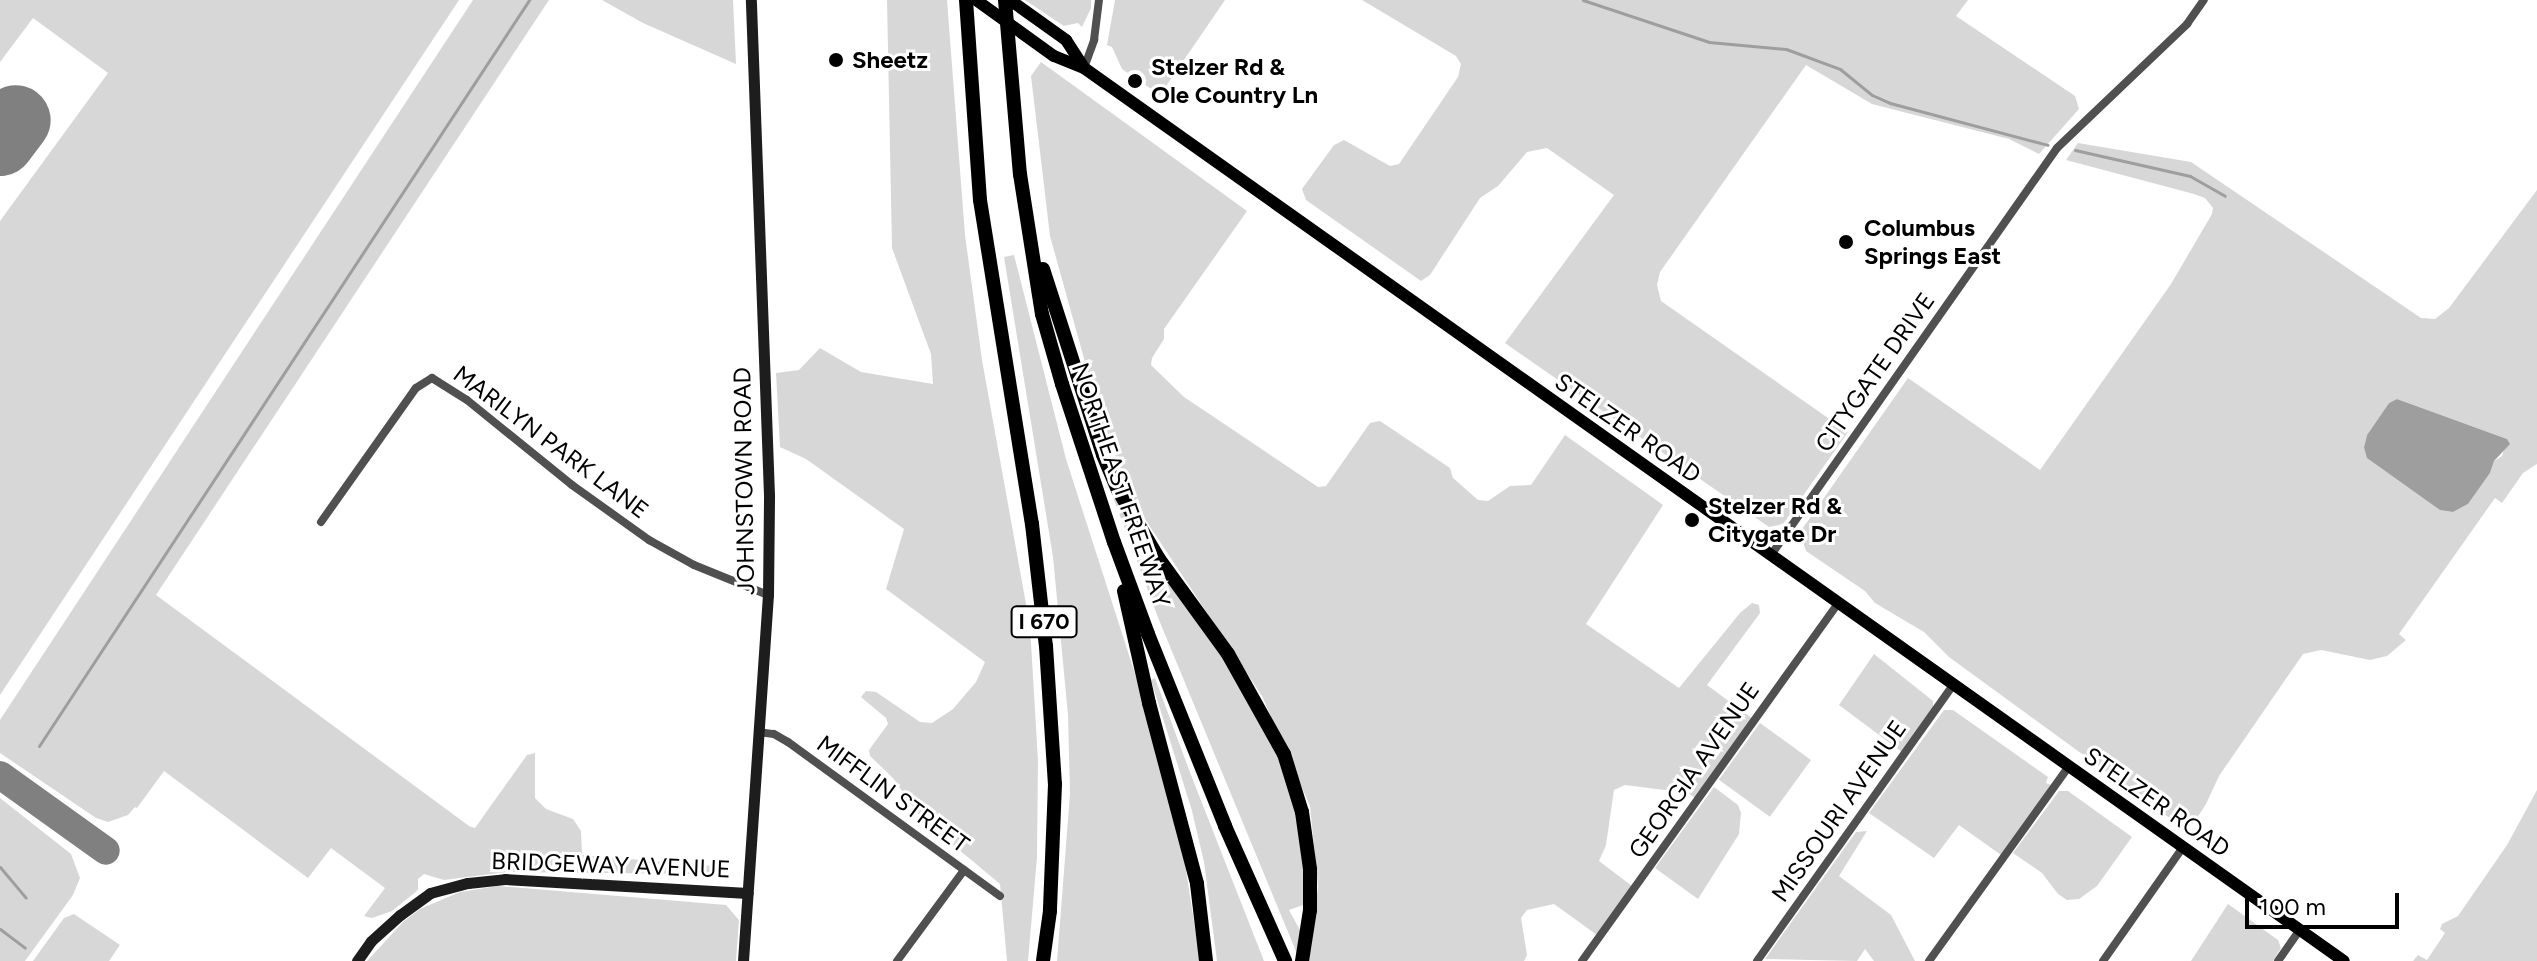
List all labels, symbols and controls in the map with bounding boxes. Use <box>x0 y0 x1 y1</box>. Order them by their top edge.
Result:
place label: Sheetz <box>852 46 928 74</box>
marker: Sheetz <box>827 51 845 69</box>
place label: Stelzer Rd & Ole Country Ln <box>1151 53 1318 109</box>
marker: Stelzer Rd & Ole Country Ln <box>1126 72 1144 90</box>
place label: Columbus Springs East <box>1864 214 2001 270</box>
marker: Columbus Springs East <box>1835 231 1857 253</box>
street label: CITYGATE DRIVE <box>1809 287 1941 457</box>
street label: MARILYN PARK LANE <box>448 359 654 525</box>
street label: NORTHEAST FREEWAY <box>1066 359 1176 611</box>
street label: JOHNSTOWN ROAD <box>728 367 760 595</box>
street label: STELZER ROAD <box>1549 367 1707 489</box>
place label: Stelzer Rd & Citygate Dr <box>1708 492 1842 548</box>
marker: Stelzer Rd & Citygate Dr <box>1683 511 1701 529</box>
road number: I 670 <box>1010 604 1078 640</box>
street label: GEORGIA AVENUE <box>1622 676 1766 864</box>
street label: MISSOURI AVENUE <box>1766 715 1912 907</box>
street label: MIFFLIN STREET <box>811 729 975 859</box>
street label: STELZER ROAD <box>2078 741 2236 863</box>
street label: BRIDGEWAY AVENUE <box>491 846 731 884</box>
scale bar <box>2249 877 2403 927</box>
text: 100 m <box>2259 892 2326 921</box>

